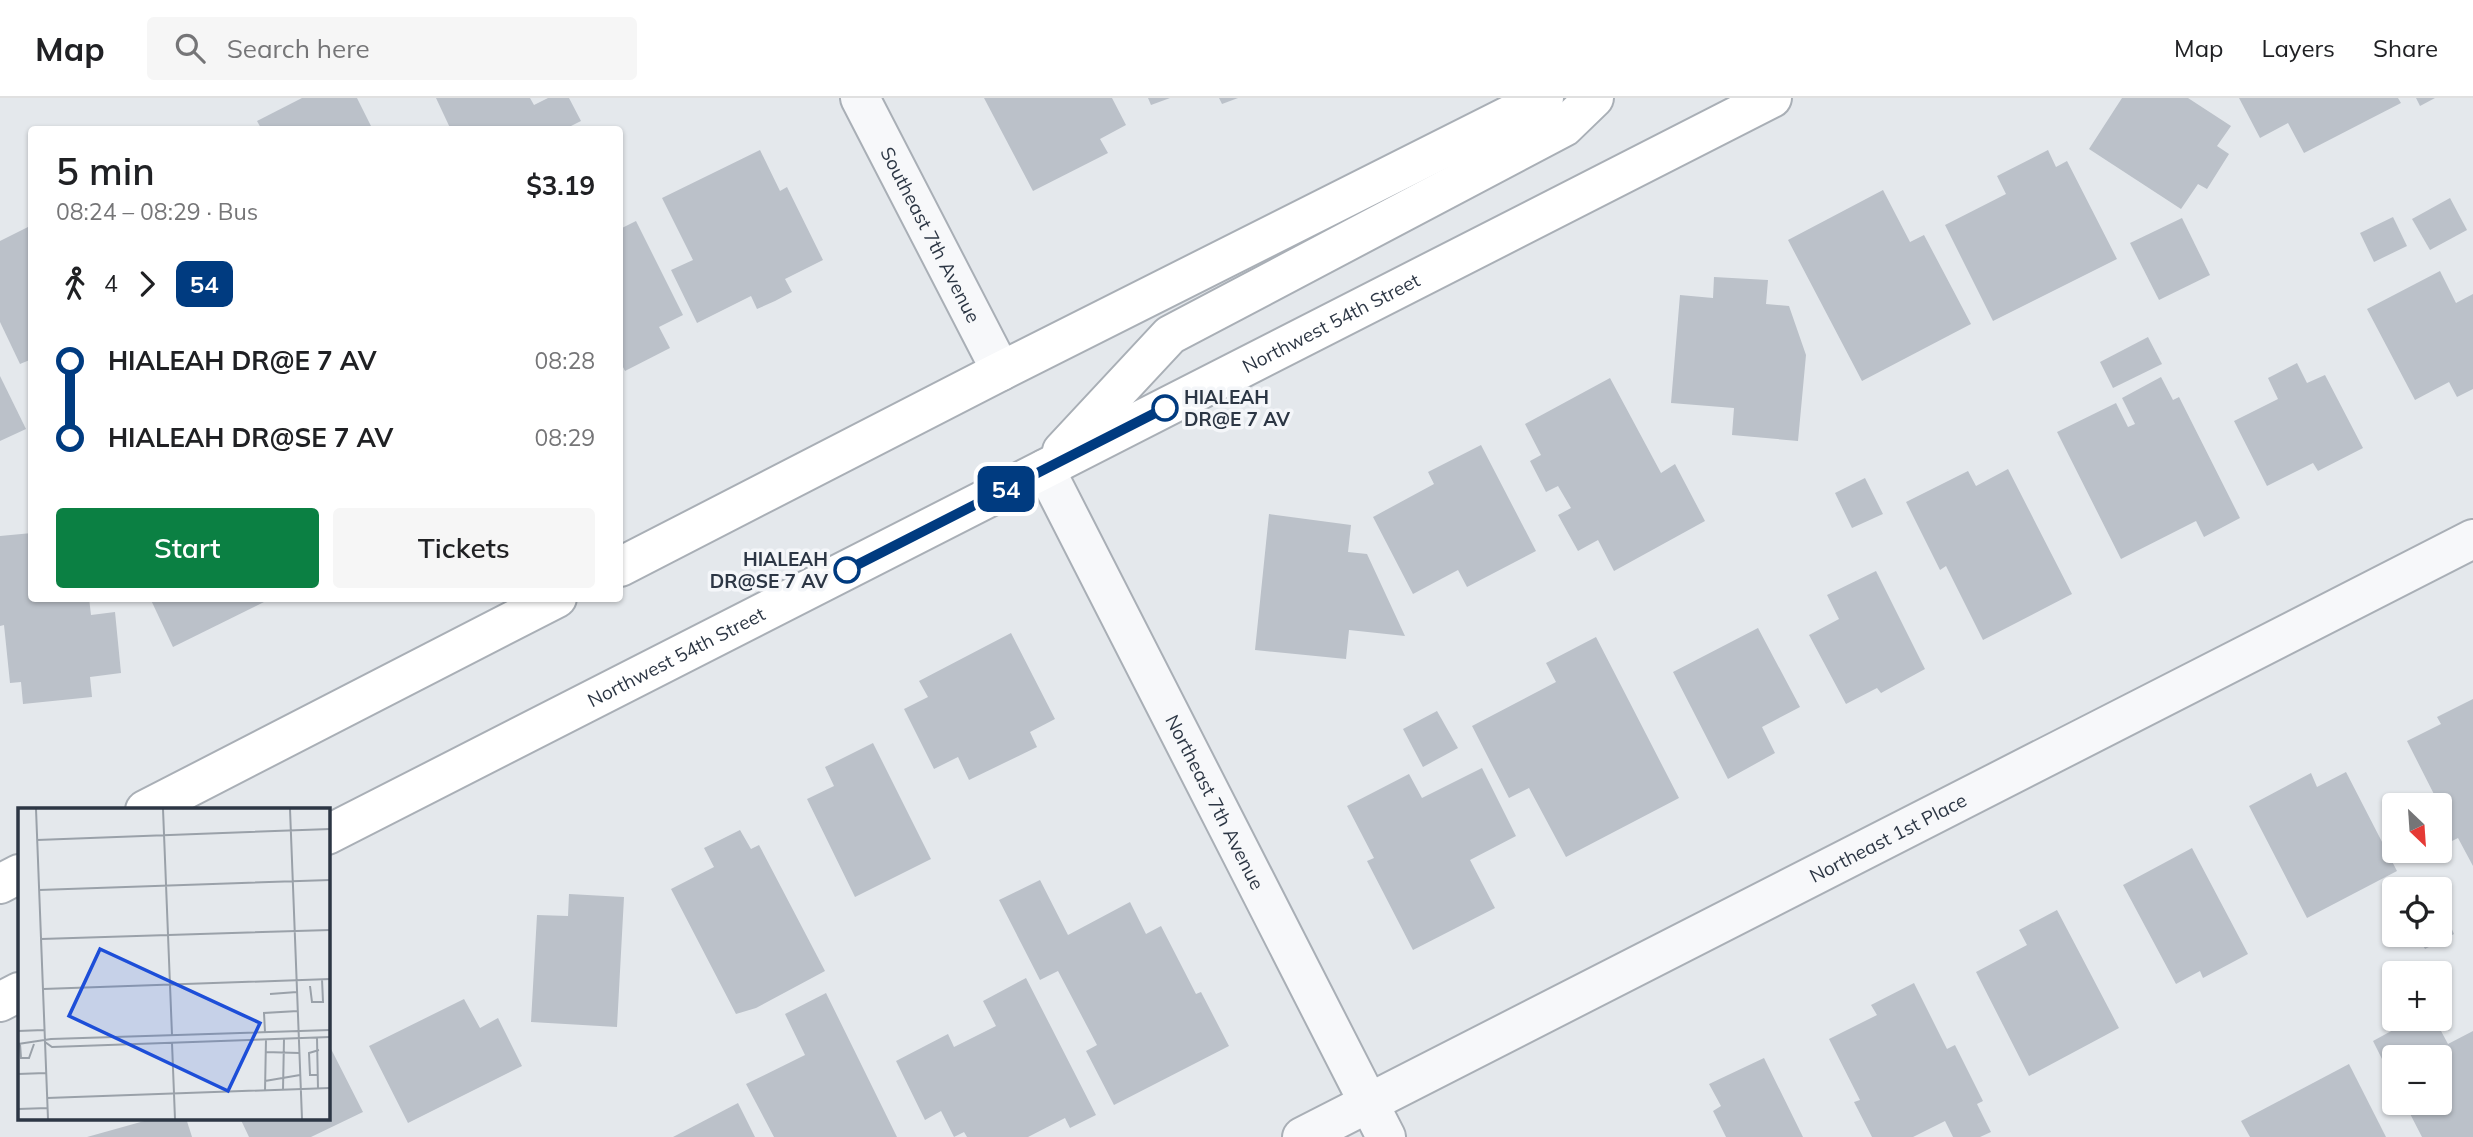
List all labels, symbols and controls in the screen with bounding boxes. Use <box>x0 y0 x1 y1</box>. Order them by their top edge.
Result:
search box <box>147 17 637 80</box>
text: Map <box>35 28 105 69</box>
icon: search <box>171 29 209 67</box>
text: Search here <box>227 32 370 65</box>
text: Map <box>2174 33 2223 63</box>
text: Layers <box>2261 33 2335 63</box>
text: Share <box>2373 33 2438 63</box>
street label: Southeast 7th Avenue <box>875 143 986 327</box>
text: 5 min <box>56 147 155 195</box>
text: $3.19 <box>526 169 595 202</box>
text: 08:24 – 08:29 · Bus <box>56 197 258 226</box>
icon: walk <box>56 265 94 303</box>
icon: forward <box>128 265 166 303</box>
street label: Northwest 54th Street <box>1238 268 1424 378</box>
text: 4 <box>104 269 118 298</box>
text: 54 <box>190 269 219 299</box>
text: HIALEAH DR@E 7 AV <box>108 344 376 377</box>
text: 08:28 <box>535 346 595 375</box>
place label: HIALEAH DR@E 7 AV <box>1184 385 1290 431</box>
marker: HIALEAH DR@E 7 AV <box>1152 395 1178 421</box>
text: HIALEAH DR@SE 7 AV <box>108 421 393 454</box>
text: 08:29 <box>535 423 595 452</box>
line badge: 54 <box>974 466 1038 512</box>
text: 54 <box>992 474 1020 504</box>
button: Start <box>56 508 319 588</box>
button: Tickets <box>333 508 595 588</box>
place label: HIALEAH DR@SE 7 AV <box>710 547 828 593</box>
marker: HIALEAH DR@SE 7 AV <box>834 557 860 583</box>
street label: Northwest 54th Street <box>583 602 769 712</box>
street label: Northeast 7th Avenue <box>1160 711 1270 894</box>
street label: Northeast 1st Place <box>1805 788 1971 888</box>
north arrow <box>2382 793 2452 863</box>
map controls <box>2382 793 2452 1115</box>
inset map <box>18 808 329 1119</box>
button: locate <box>2382 877 2452 947</box>
button: + <box>2382 961 2452 1031</box>
button: − <box>2382 1045 2452 1115</box>

